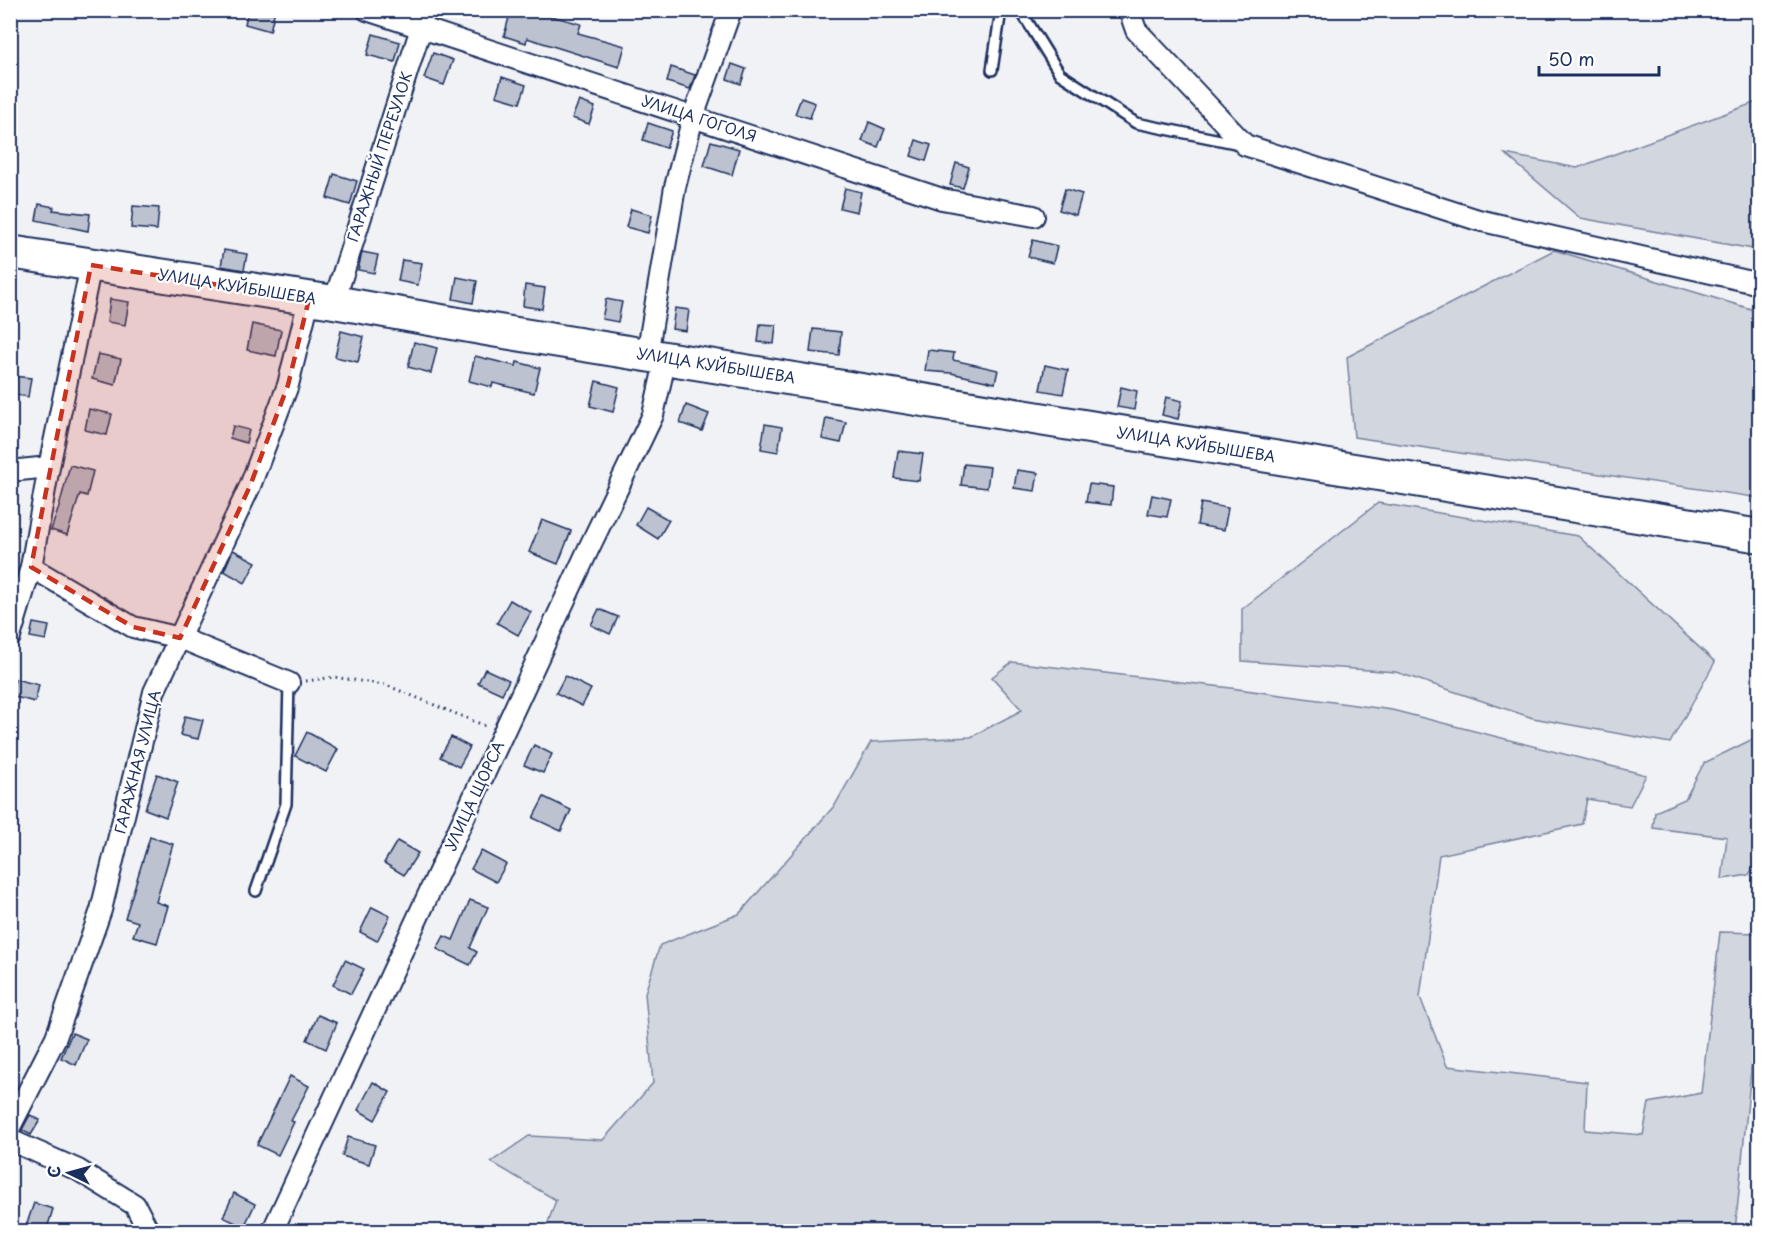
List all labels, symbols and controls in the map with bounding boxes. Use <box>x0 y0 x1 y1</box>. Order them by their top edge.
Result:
scale bar <box>1539 39 1659 77</box>
text: 50 m <box>1548 45 1595 72</box>
street label: ГАРАЖНЫЙ ПЕРЕУЛОК <box>340 68 417 244</box>
street label: УЛИЦА ГОГОЛЯ <box>639 88 760 147</box>
street label: УЛИЦА КУЙБЫШЕВА <box>156 262 318 309</box>
street label: УЛИЦА КУЙБЫШЕВА <box>635 341 797 388</box>
street label: УЛИЦА КУЙБЫШЕВА <box>1115 420 1277 467</box>
street label: ГАРАЖНАЯ УЛИЦА <box>108 687 166 836</box>
street label: УЛИЦА ЩОРСА <box>438 737 509 854</box>
north arrow <box>39 1143 99 1203</box>
text: С <box>41 1165 66 1179</box>

